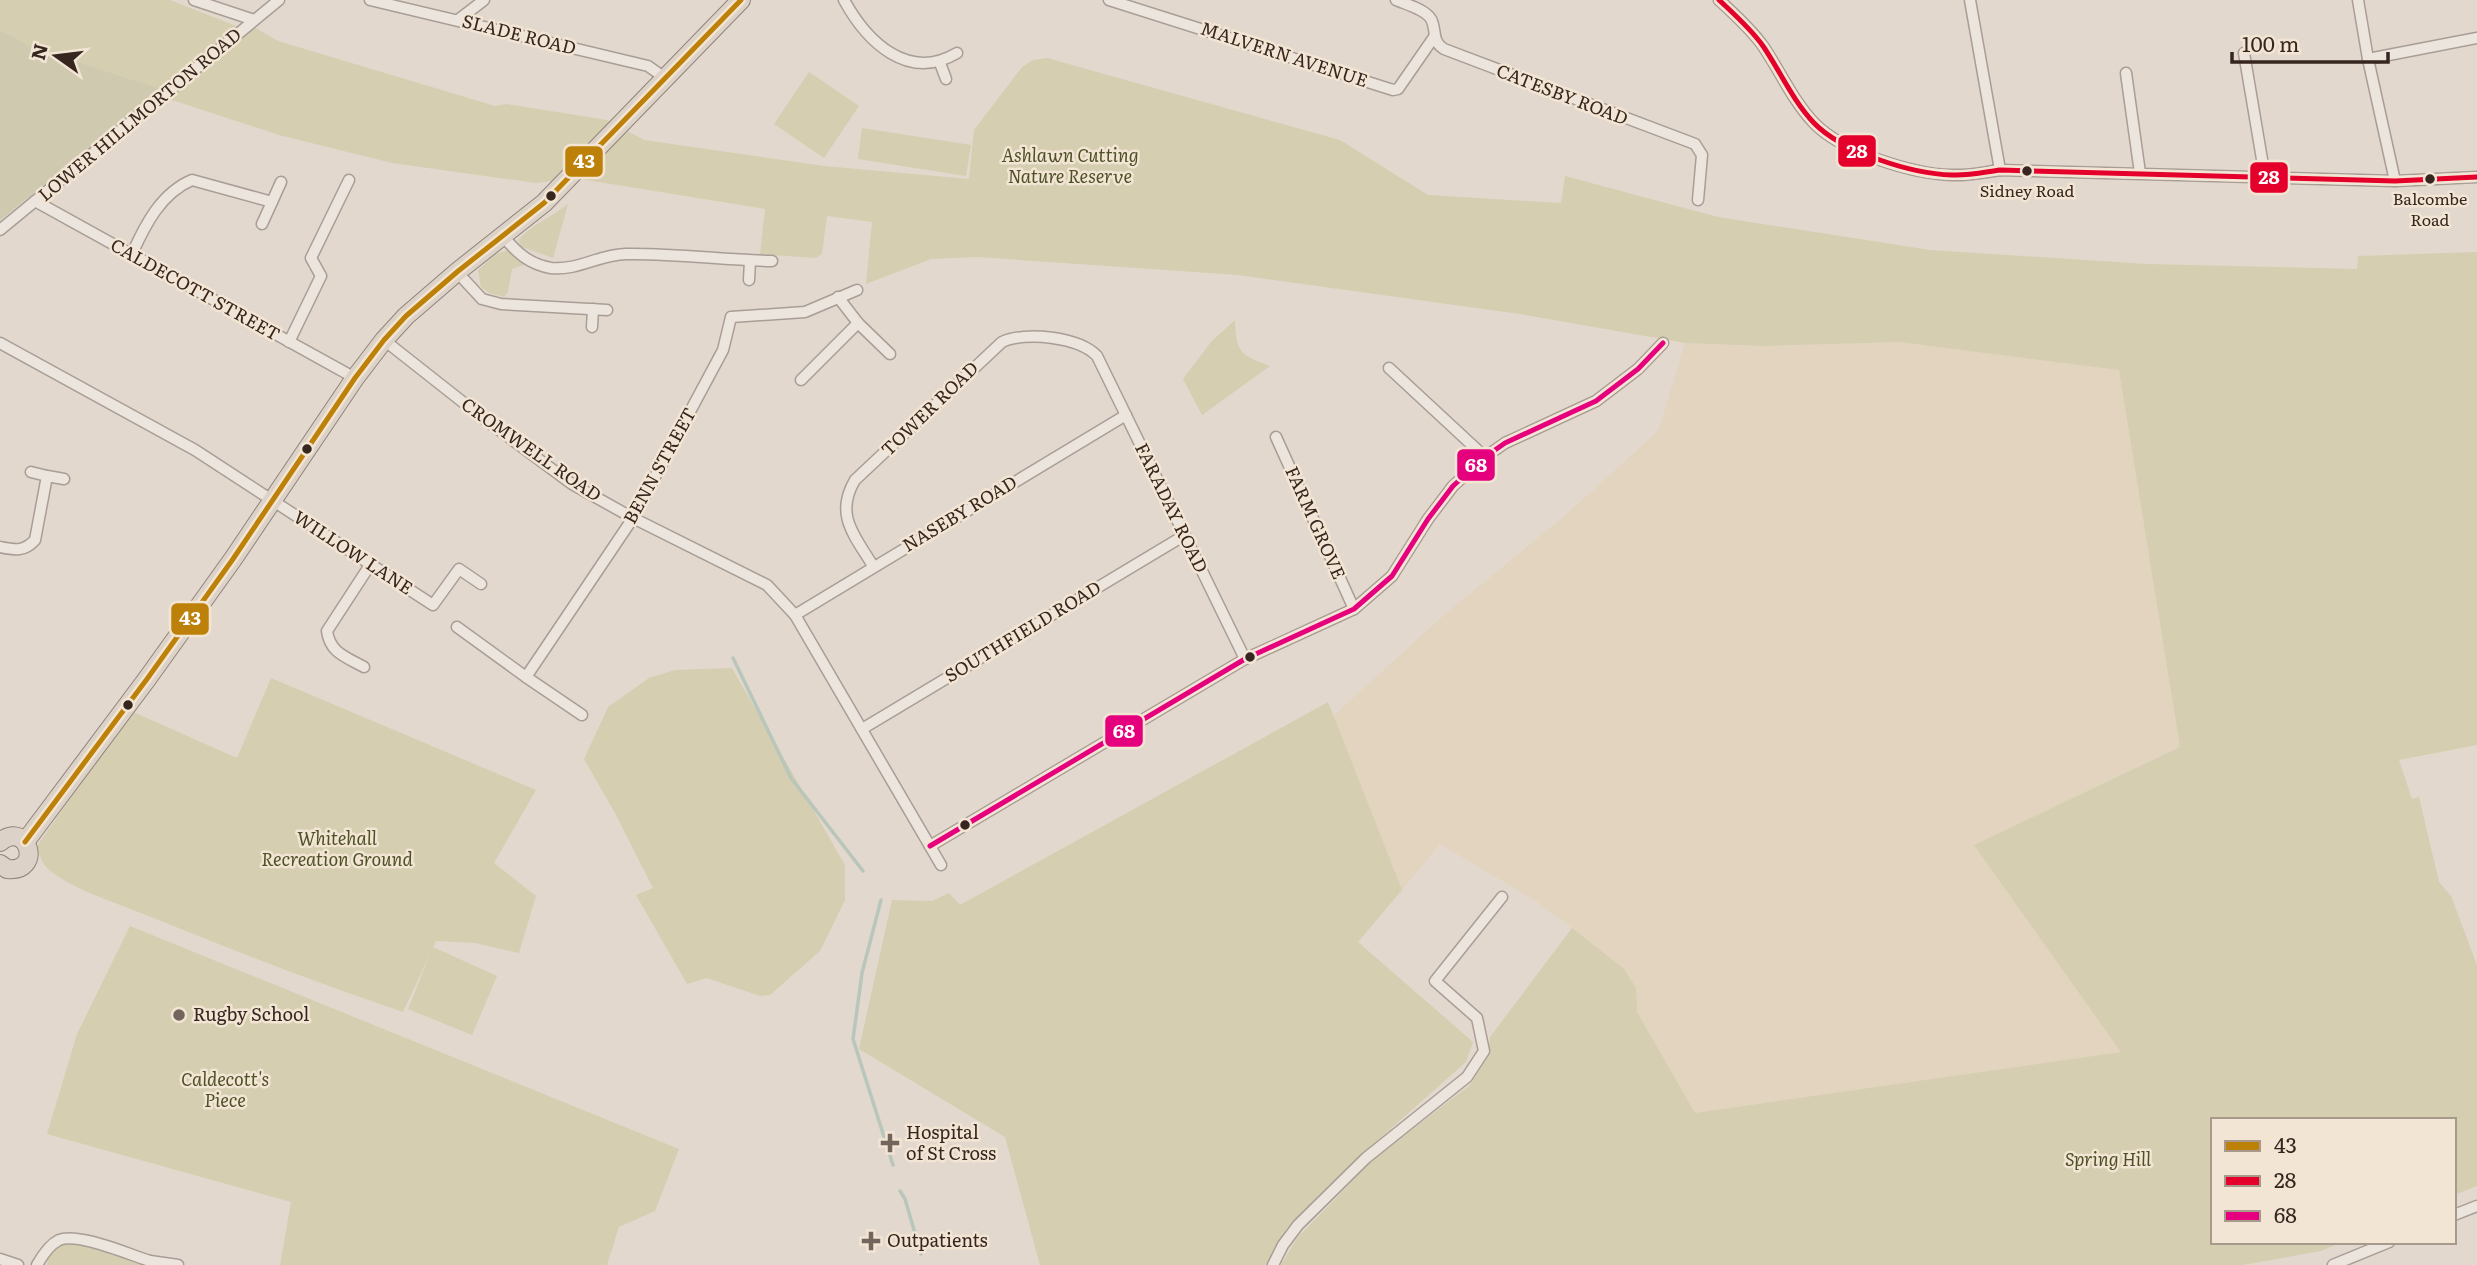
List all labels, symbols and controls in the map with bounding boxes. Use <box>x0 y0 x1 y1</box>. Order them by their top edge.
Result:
street label: SLADE ROAD <box>460 6 579 61</box>
street label: MALVERN AVENUE <box>1197 14 1372 93</box>
north arrow <box>21 21 91 91</box>
scale bar <box>2232 21 2388 65</box>
street label: LOWER HILLMORTON ROAD <box>34 24 246 206</box>
text: 100 m <box>2242 27 2299 58</box>
street label: CATESBY ROAD <box>1493 56 1632 131</box>
line badge: 28 <box>1837 134 1877 168</box>
text: 28 <box>1846 136 1868 164</box>
park label: Ashlawn Cutting Nature Reserve <box>1001 141 1139 189</box>
line badge: 43 <box>564 145 604 178</box>
text: 43 <box>573 146 595 174</box>
line badge: 28 <box>2249 161 2289 194</box>
text: 28 <box>2258 162 2280 190</box>
marker: Sidney Road <box>2020 164 2034 178</box>
marker: Balcombe Road <box>2423 172 2437 186</box>
place label: Sidney Road <box>1980 178 2074 202</box>
place label: Balcombe Road <box>2393 186 2467 231</box>
unlabelled marker <box>544 189 558 203</box>
street label: CALDECOTT STREET <box>106 231 285 347</box>
street label: TOWER ROAD <box>874 354 984 462</box>
street label: CROMWELL ROAD <box>456 390 608 507</box>
street label: BENN STREET <box>616 402 702 528</box>
street label: FARADAY ROAD <box>1129 438 1216 577</box>
unlabelled marker <box>300 442 314 456</box>
line badge: 68 <box>1456 448 1496 482</box>
text: 68 <box>1465 450 1487 478</box>
street label: FARM GROVE <box>1279 462 1353 583</box>
street label: NASEBY ROAD <box>897 468 1022 558</box>
street label: WILLOW LANE <box>289 503 419 600</box>
street label: SOUTHFIELD ROAD <box>939 573 1106 688</box>
line badge: 43 <box>170 602 210 636</box>
text: 43 <box>179 603 201 631</box>
unlabelled marker <box>1243 650 1257 664</box>
unlabelled marker <box>121 698 135 712</box>
line badge: 68 <box>1104 714 1144 748</box>
text: 68 <box>1113 716 1135 744</box>
unlabelled marker <box>958 818 972 832</box>
park label: Whitehall Recreation Ground <box>261 824 413 872</box>
place label: Rugby School <box>193 1000 309 1027</box>
marker: Rugby School <box>171 1007 187 1023</box>
park label: Caldecott's Piece <box>181 1065 269 1113</box>
place label: Hospital of St Cross <box>906 1118 996 1166</box>
legend <box>2211 1118 2456 1244</box>
text: 43 <box>2274 1128 2297 1159</box>
marker: Hospital of St Cross <box>880 1133 900 1153</box>
park label: Spring Hill <box>2065 1145 2152 1172</box>
text: 28 <box>2274 1163 2296 1194</box>
text: 68 <box>2274 1198 2297 1229</box>
place label: Outpatients <box>887 1226 988 1253</box>
marker: Outpatients <box>861 1231 881 1251</box>

